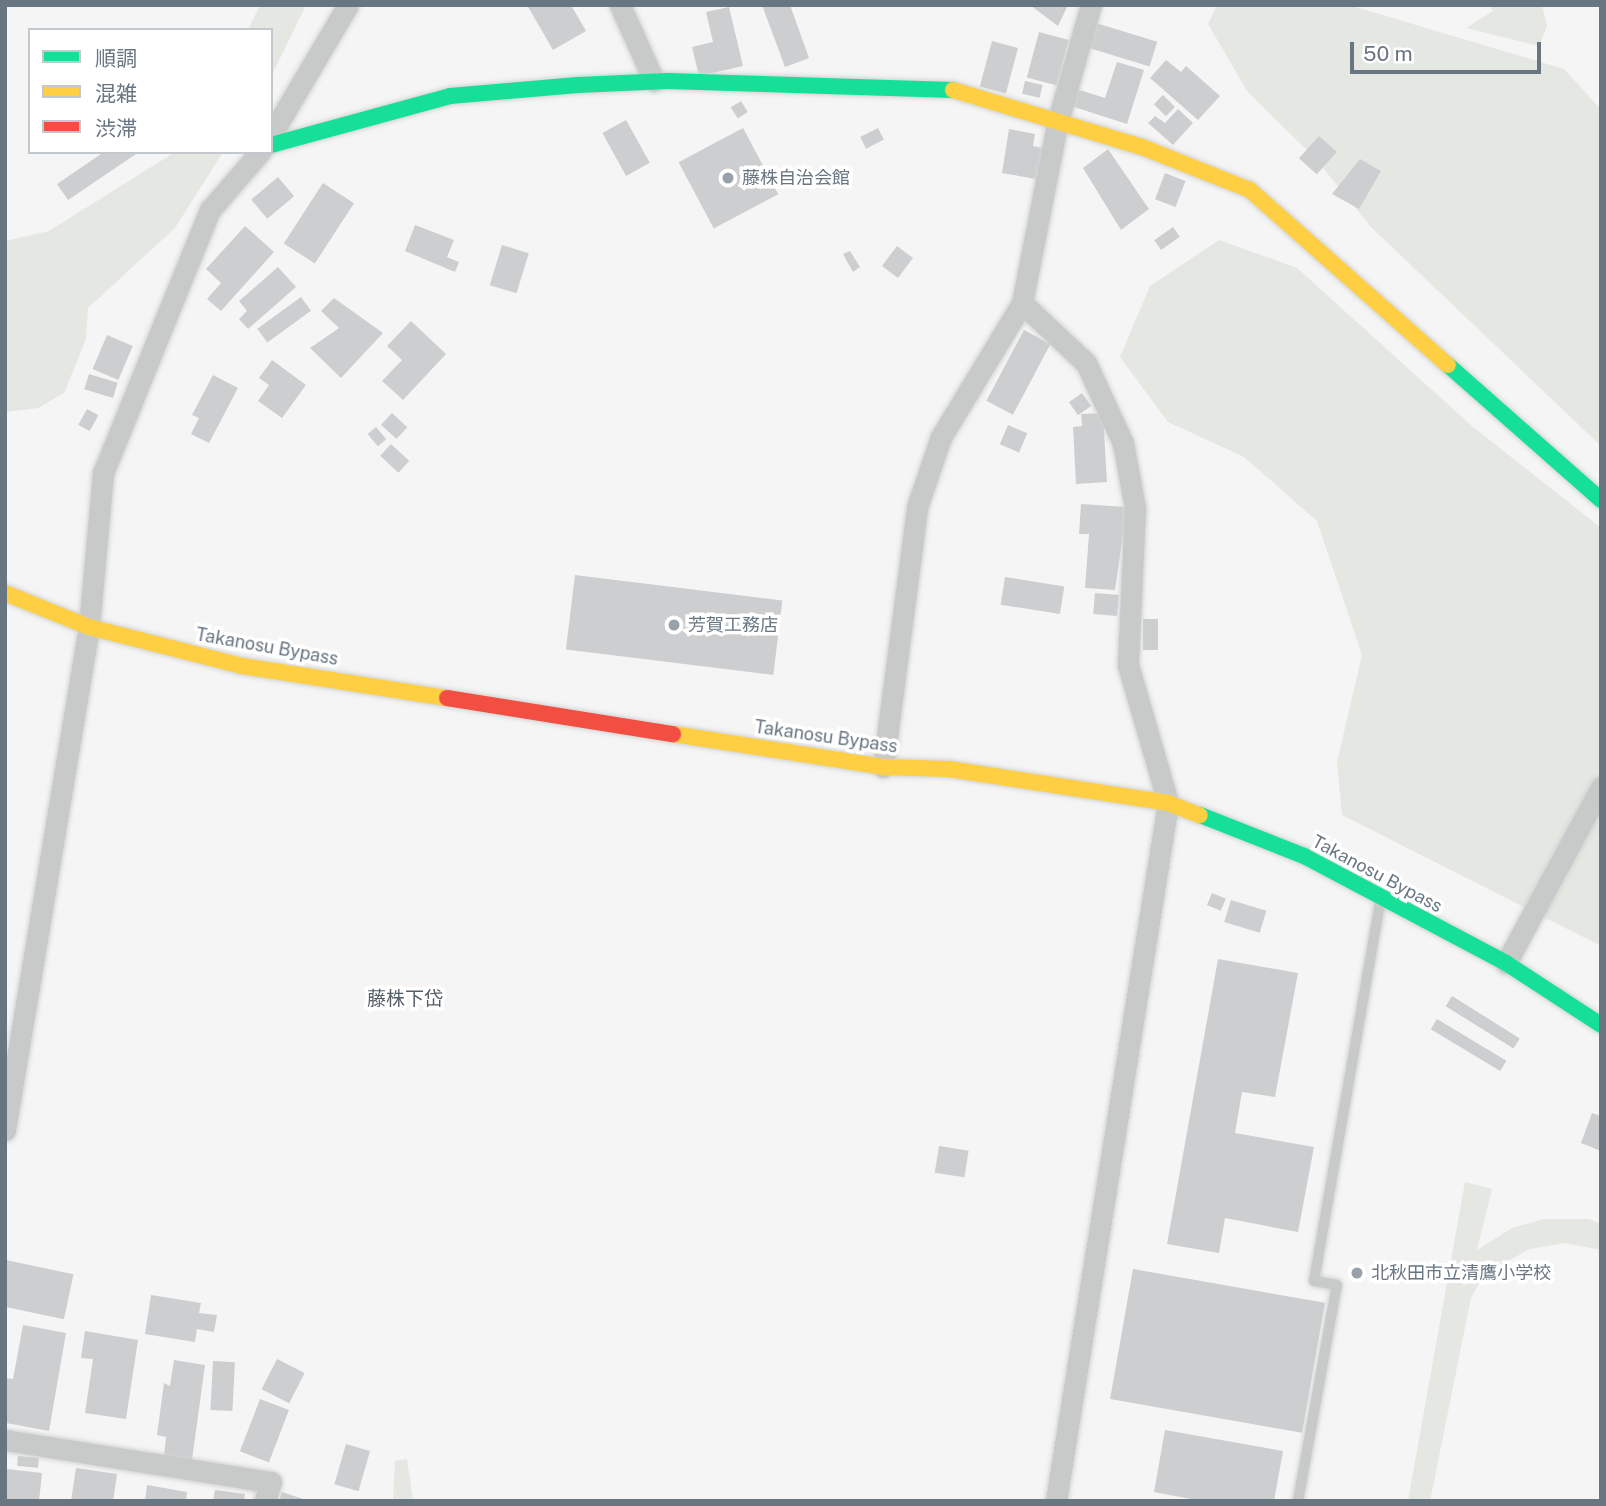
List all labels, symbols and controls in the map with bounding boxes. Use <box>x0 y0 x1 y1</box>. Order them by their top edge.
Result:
legend <box>28 28 273 154</box>
scale bar <box>1354 28 1545 72</box>
text: 50 m <box>1363 41 1413 66</box>
text: 順調 <box>95 46 137 71</box>
text: 混雑 <box>95 81 137 106</box>
text: 渋滞 <box>95 116 137 141</box>
place label: 藤株自治会館 <box>742 167 850 189</box>
marker: 藤株自治会館 <box>720 170 736 186</box>
place label: 芳賀工務店 <box>688 614 778 636</box>
marker: 芳賀工務店 <box>666 617 682 633</box>
street label: Takanosu Bypass <box>194 624 340 670</box>
street label: Takanosu Bypass <box>753 716 899 758</box>
street label: Takanosu Bypass <box>1308 831 1446 917</box>
district label: 藤株下岱 <box>367 988 443 1010</box>
place label: 北秋田市立清鷹小学校 <box>1371 1262 1551 1284</box>
marker: 北秋田市立清鷹小学校 <box>1349 1265 1365 1281</box>

